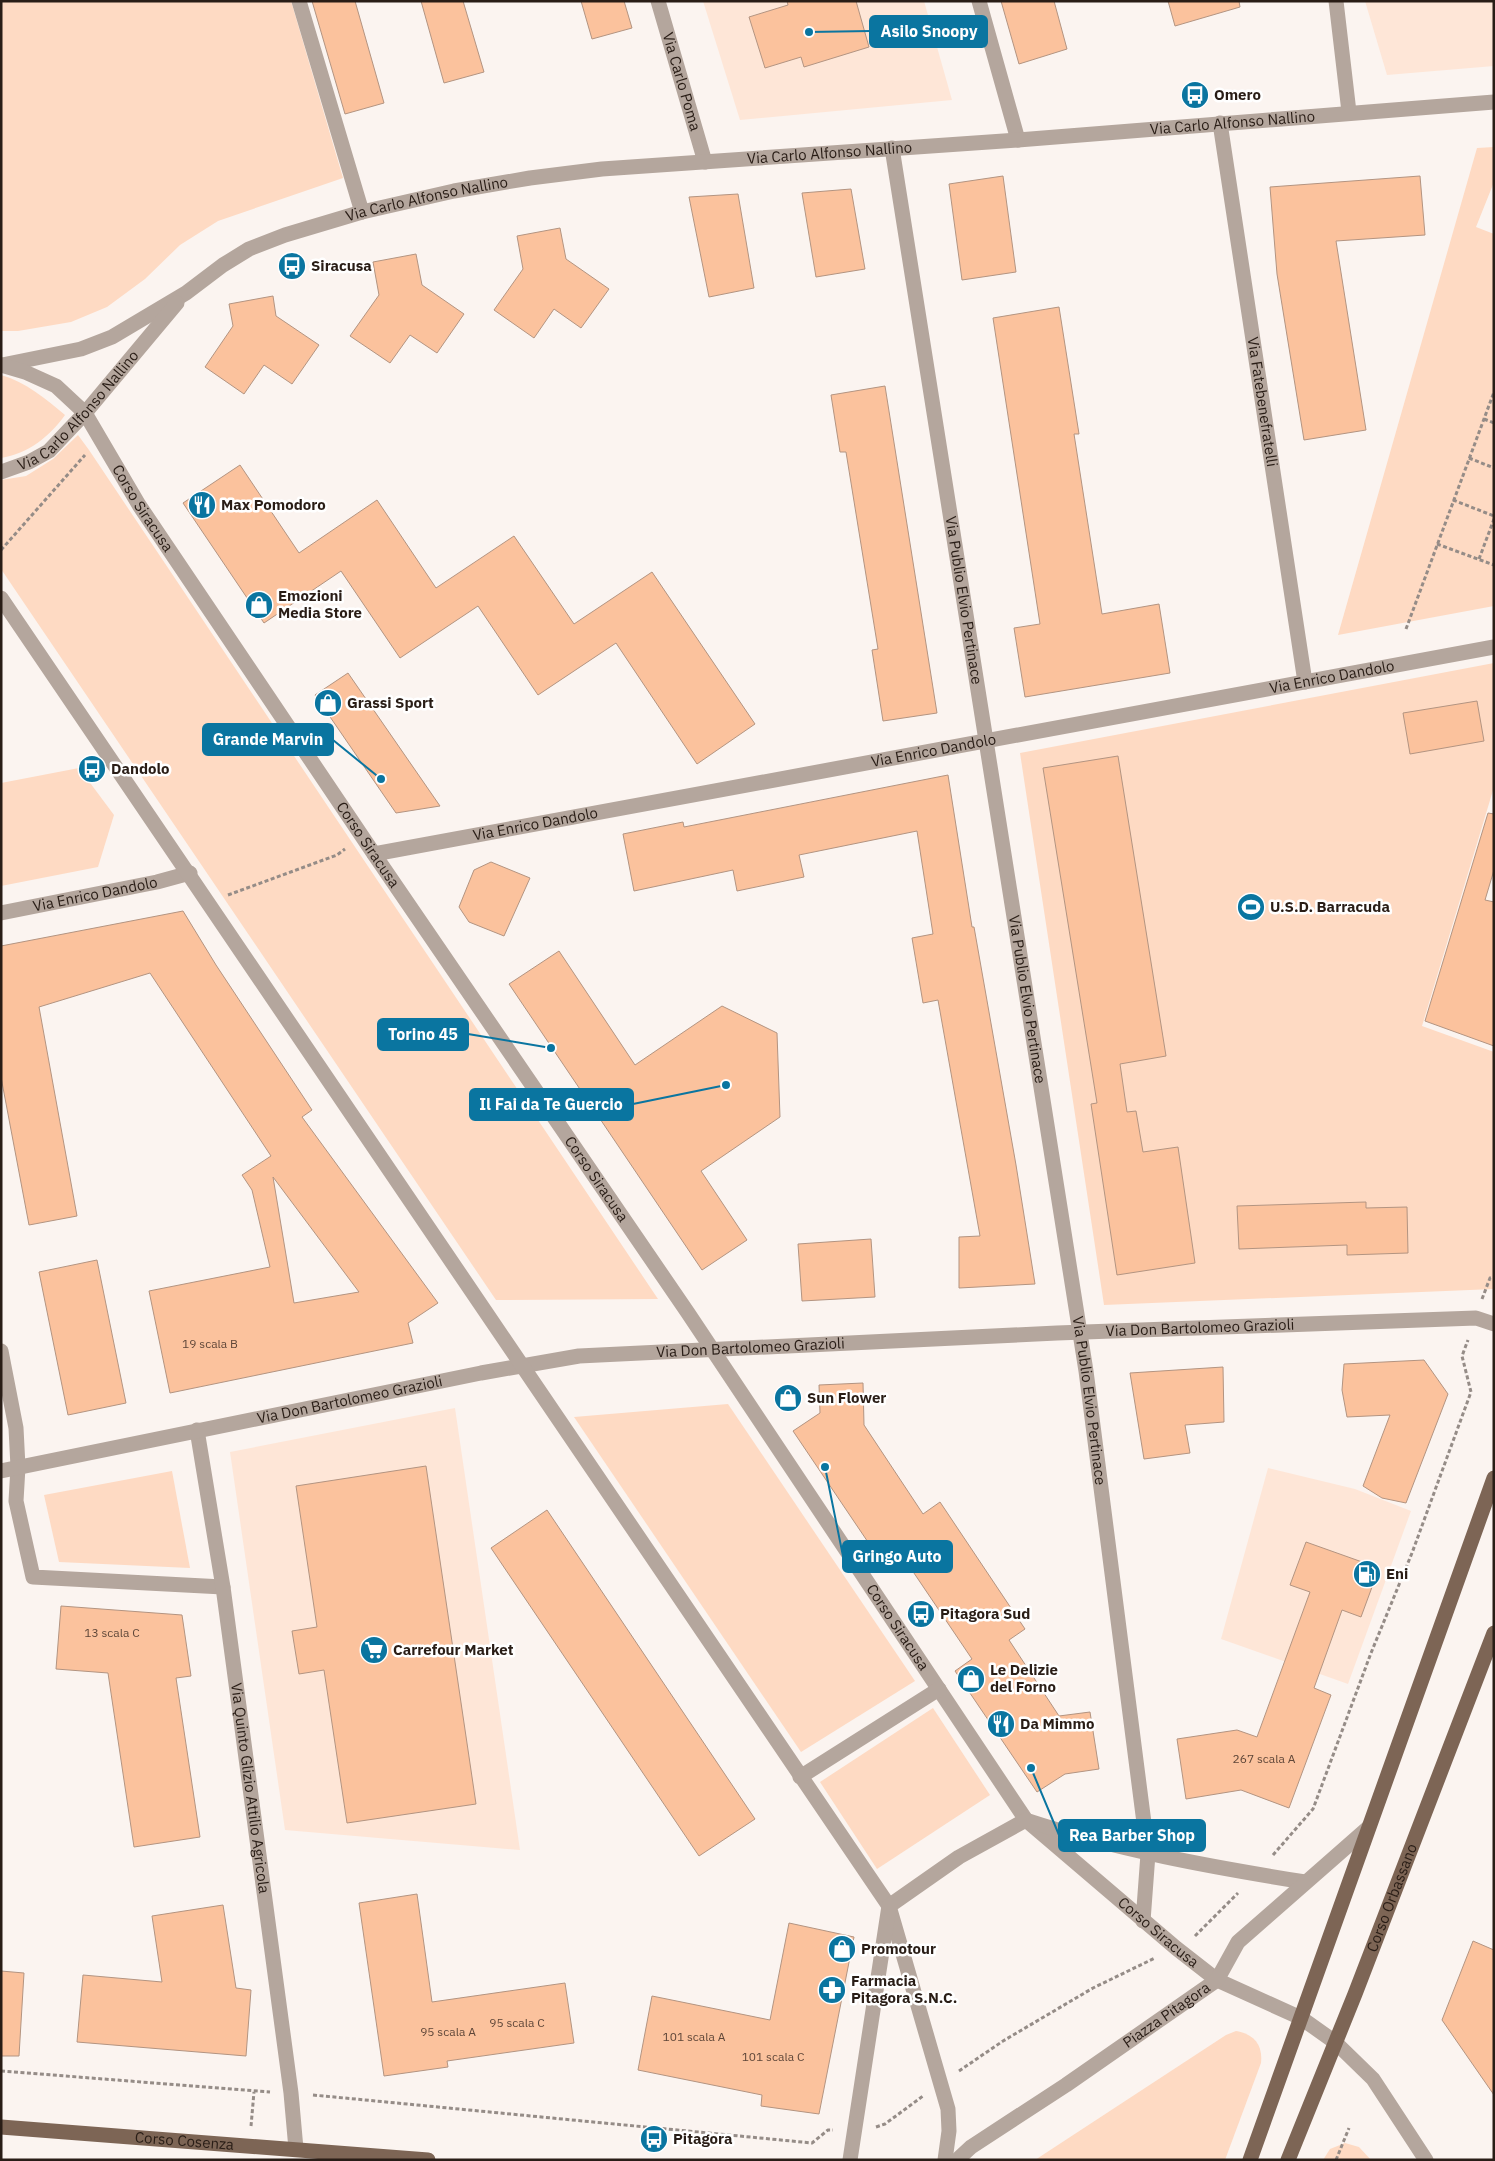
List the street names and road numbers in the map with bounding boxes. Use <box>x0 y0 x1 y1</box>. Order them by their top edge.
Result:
street label: Via Carlo Poma <box>659 30 705 133</box>
street label: Via Carlo Alfonso Nallino <box>1149 106 1316 138</box>
street label: Via Carlo Alfonso Nallino <box>746 137 913 168</box>
street label: Via Carlo Alfonso Nallino <box>343 172 509 225</box>
street label: Via Fatebenefratelli <box>1244 335 1282 468</box>
street label: Via Carlo Alfonso Nallino <box>15 346 143 474</box>
street label: Corso Siracusa <box>108 461 178 555</box>
street label: Via Publio Elvio Pertinace <box>942 515 987 686</box>
street label: Via Enrico Dandolo <box>1268 656 1396 697</box>
street label: Via Enrico Dandolo <box>869 729 997 771</box>
street label: Corso Siracusa <box>332 798 404 891</box>
street label: Via Enrico Dandolo <box>471 803 599 845</box>
street label: Via Enrico Dandolo <box>31 872 159 915</box>
street label: Via Publio Elvio Pertinace <box>1005 914 1050 1085</box>
street label: Corso Siracusa <box>561 1132 633 1225</box>
street label: Via Publio Elvio Pertinace <box>1068 1315 1111 1486</box>
street label: Via Don Bartolomeo Grazioli <box>1105 1315 1295 1340</box>
street label: Via Don Bartolomeo Grazioli <box>656 1333 845 1361</box>
street label: Via Don Bartolomeo Grazioli <box>255 1371 444 1427</box>
street label: Corso Siracusa <box>862 1580 934 1674</box>
street label: Via Quinto Glizio Attilio Agricola <box>227 1681 274 1895</box>
street label: Corso Orbassano <box>1362 1841 1421 1955</box>
street label: Corso Siracusa <box>1114 1893 1203 1971</box>
street label: Piazza Pitagora <box>1119 1978 1214 2052</box>
street label: Corso Cosenza <box>134 2127 235 2154</box>

